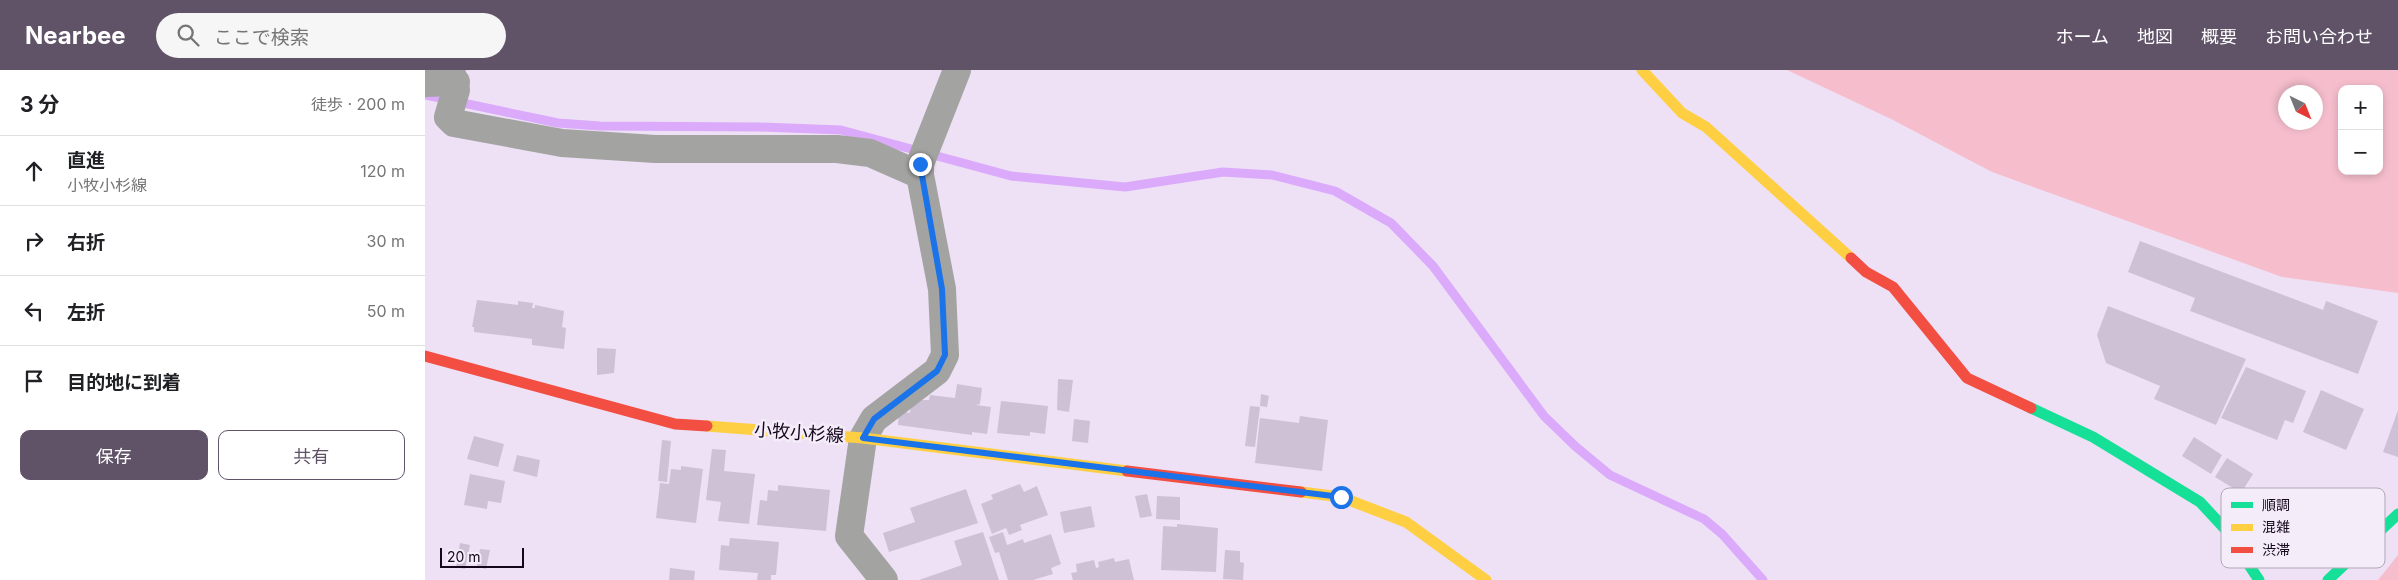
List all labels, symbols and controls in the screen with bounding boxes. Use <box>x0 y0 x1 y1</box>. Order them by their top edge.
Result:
search box <box>156 13 506 58</box>
text: Nearbee <box>25 21 126 50</box>
icon: search <box>174 21 202 49</box>
text: ここで検索 <box>214 26 309 49</box>
text: ホーム <box>2056 26 2109 47</box>
text: 地図 <box>2137 26 2173 47</box>
text: 概要 <box>2201 26 2237 47</box>
text: お問い合わせ <box>2265 26 2373 47</box>
north arrow <box>2278 85 2323 130</box>
map controls <box>2338 85 2383 175</box>
button: + <box>2338 85 2383 130</box>
text: 3 分 <box>20 92 60 117</box>
text: 徒歩 · 200 m <box>311 94 405 114</box>
button: − <box>2338 130 2383 175</box>
text: 直進 <box>67 149 105 172</box>
route end <box>909 153 932 176</box>
icon: ahead <box>20 157 48 185</box>
text: 120 m <box>360 161 405 181</box>
text: 小牧小杉線 <box>67 175 147 195</box>
icon: right <box>20 227 48 255</box>
text: 右折 <box>67 231 105 254</box>
text: 30 m <box>367 231 405 251</box>
icon: left <box>20 297 48 325</box>
text: 左折 <box>67 301 105 324</box>
text: 50 m <box>367 301 405 321</box>
icon: arrive <box>20 367 48 395</box>
text: 目的地に到着 <box>67 371 181 394</box>
street label: 小牧小杉線 <box>753 419 845 446</box>
button: 保存 <box>20 430 208 480</box>
button: 共有 <box>218 430 405 480</box>
route start <box>1330 486 1353 509</box>
legend <box>2221 488 2385 568</box>
text: 順調 <box>2262 496 2290 513</box>
text: 混雑 <box>2262 518 2290 535</box>
text: 渋滞 <box>2262 541 2290 558</box>
scale bar <box>440 545 524 568</box>
text: 20 m <box>447 548 481 565</box>

